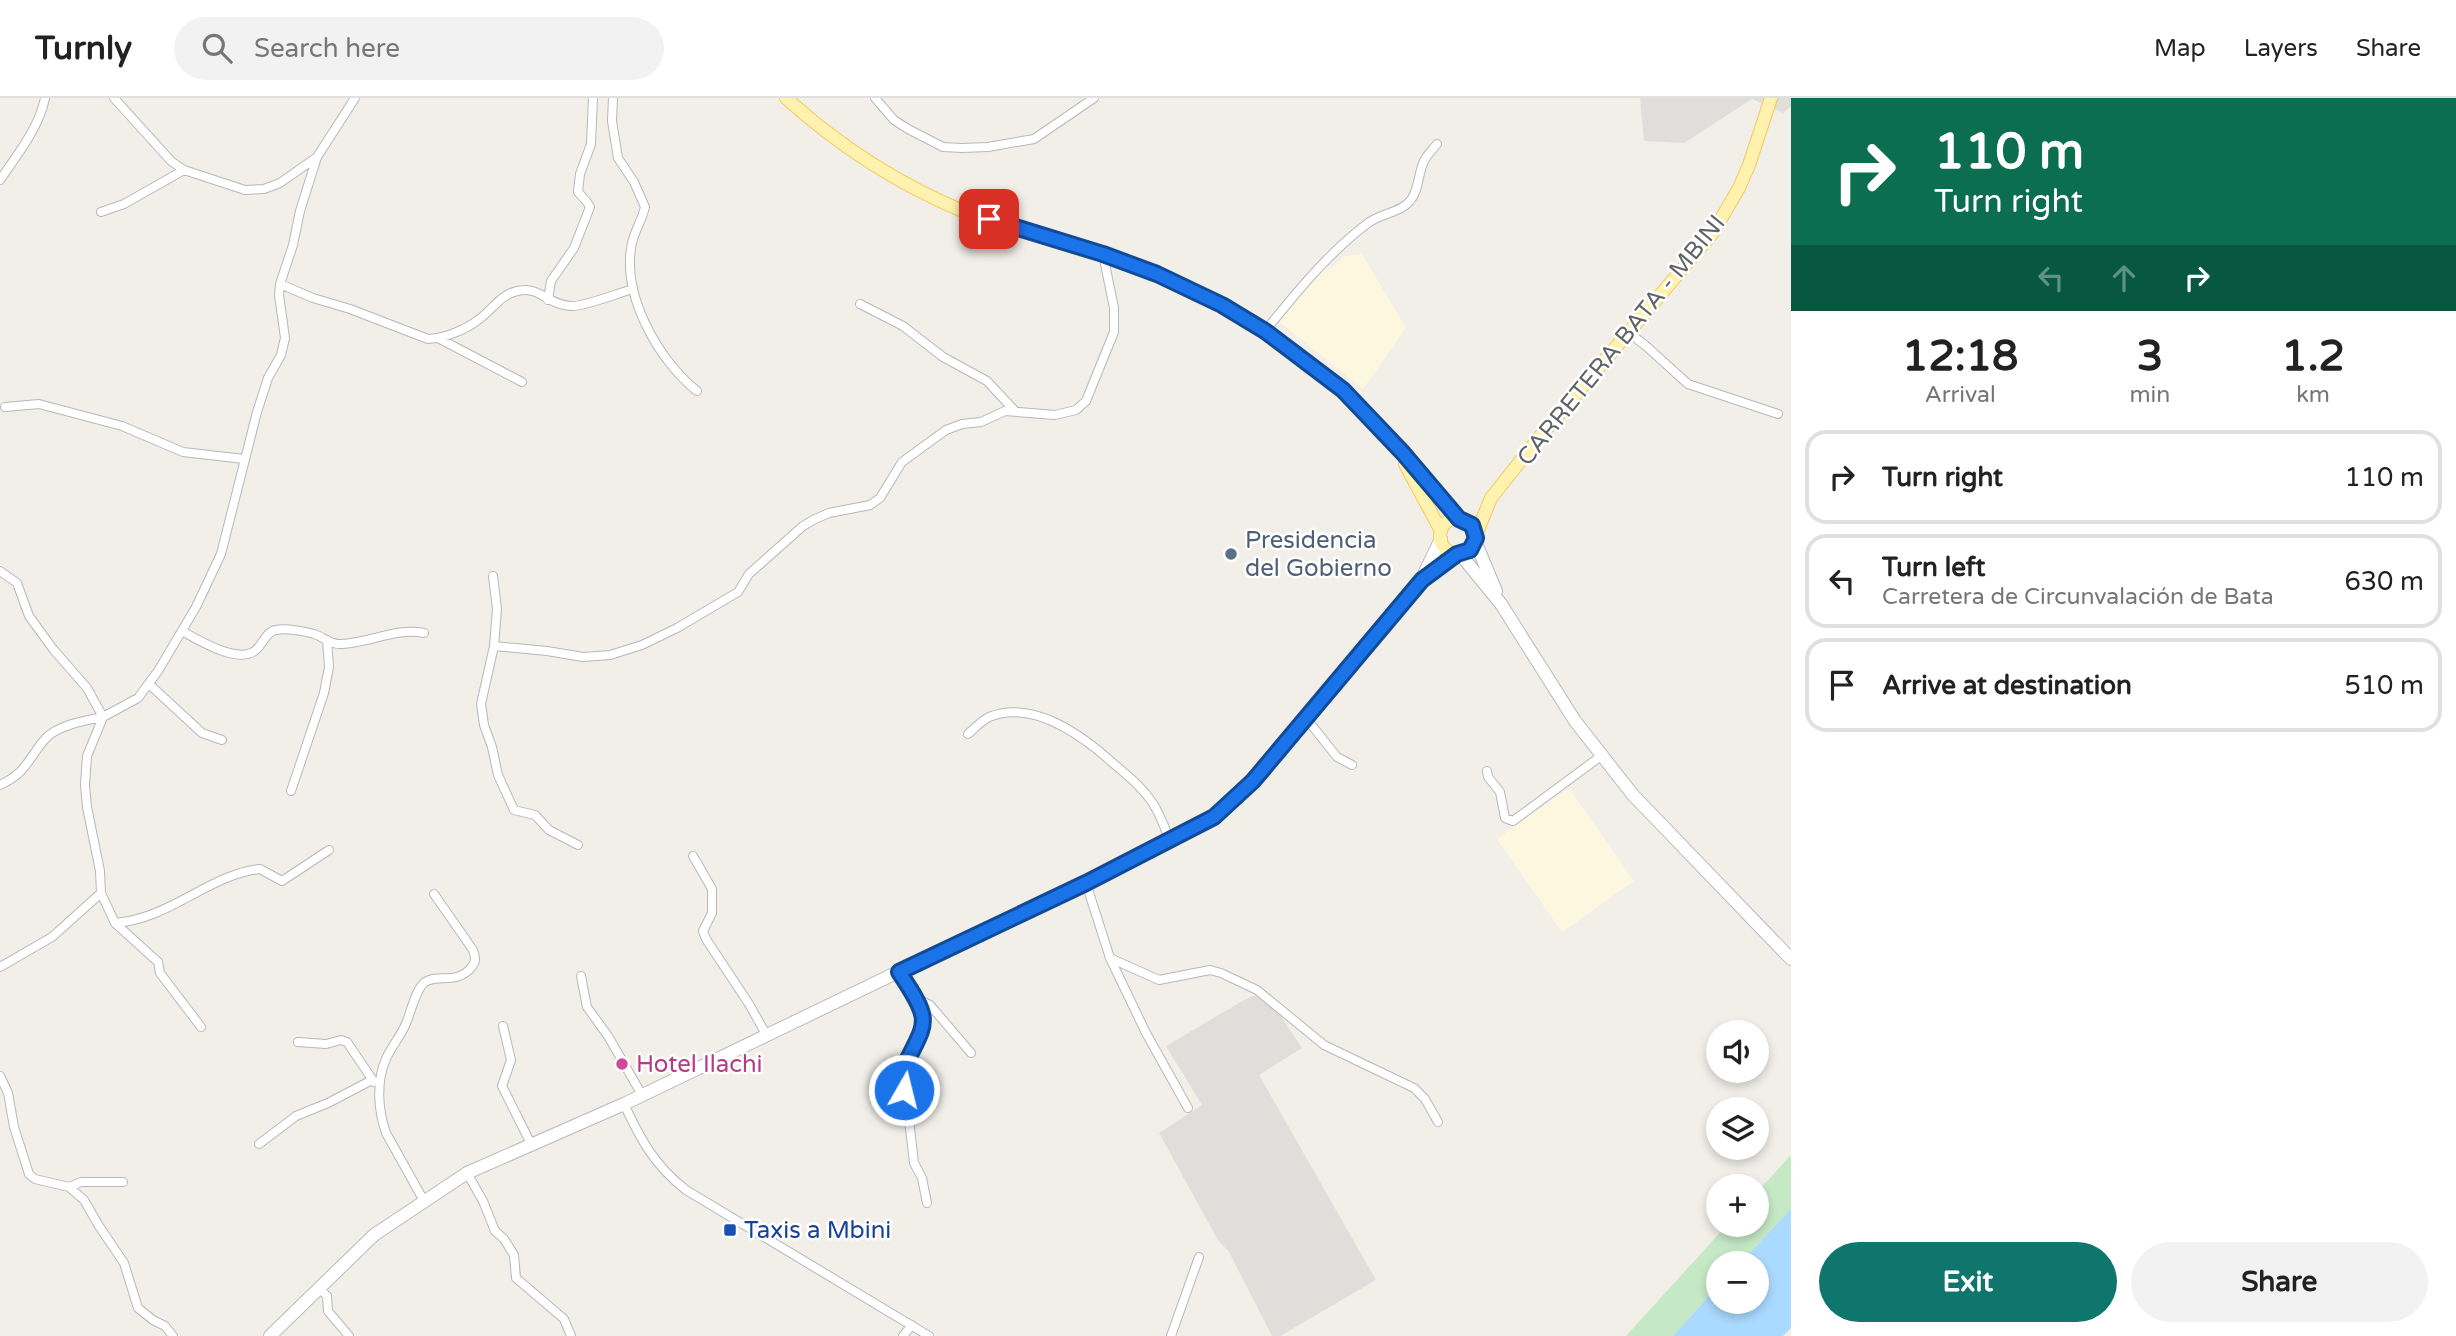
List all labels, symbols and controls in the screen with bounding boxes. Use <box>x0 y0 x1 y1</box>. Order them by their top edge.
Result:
search box <box>174 17 664 80</box>
text: Turnly <box>35 29 132 68</box>
icon: search <box>198 29 236 67</box>
text: Search here <box>254 33 400 64</box>
text: Map <box>2154 34 2206 63</box>
text: Layers <box>2244 34 2318 63</box>
text: Share <box>2356 34 2421 63</box>
text: 110 m <box>1934 123 2084 182</box>
icon: right <box>1819 126 1910 217</box>
text: Turn right <box>1934 183 2083 221</box>
pin <box>959 189 1019 249</box>
icon: arrive <box>970 200 1008 238</box>
street label: CARRETERA BATA - MBINI <box>1511 209 1732 472</box>
icon: left <box>2032 259 2070 297</box>
icon: ahead <box>2105 259 2143 297</box>
icon: right <box>2178 259 2216 297</box>
text: 12:18 <box>1902 331 2018 382</box>
text: 3 <box>2137 331 2163 382</box>
text: 1.2 <box>2281 331 2345 382</box>
text: Arrival <box>1925 381 1996 409</box>
text: min <box>2129 381 2170 409</box>
text: km <box>2296 381 2330 409</box>
icon: right <box>1823 458 1861 496</box>
text: Turn right <box>1882 462 2003 493</box>
text: 110 m <box>2344 462 2424 493</box>
place label: Presidencia del Gobierno <box>1245 526 1392 583</box>
marker: Presidencia del Gobierno <box>1223 546 1239 562</box>
text: Turn left <box>1882 552 1985 583</box>
icon: left <box>1823 562 1861 600</box>
text: 630 m <box>2344 566 2424 597</box>
text: Carretera de Circunvalación de Bata <box>1882 583 2274 611</box>
icon: arrive <box>1823 666 1861 704</box>
text: Arrive at destination <box>1882 670 2132 701</box>
text: 510 m <box>2344 670 2424 701</box>
map controls <box>1706 1020 1769 1314</box>
button: sound <box>1706 1020 1769 1083</box>
place label: Hotel Ilachi <box>636 1050 763 1079</box>
position arrow <box>867 1053 941 1127</box>
marker: Hotel Ilachi <box>614 1056 630 1072</box>
button: layers <box>1706 1097 1769 1160</box>
button: + <box>1706 1174 1769 1237</box>
place label: Taxis a Mbini <box>744 1216 891 1245</box>
marker: Taxis a Mbini <box>722 1222 738 1238</box>
button: Exit <box>1819 1242 2117 1322</box>
button: Share <box>2131 1242 2428 1322</box>
button: − <box>1706 1251 1769 1314</box>

